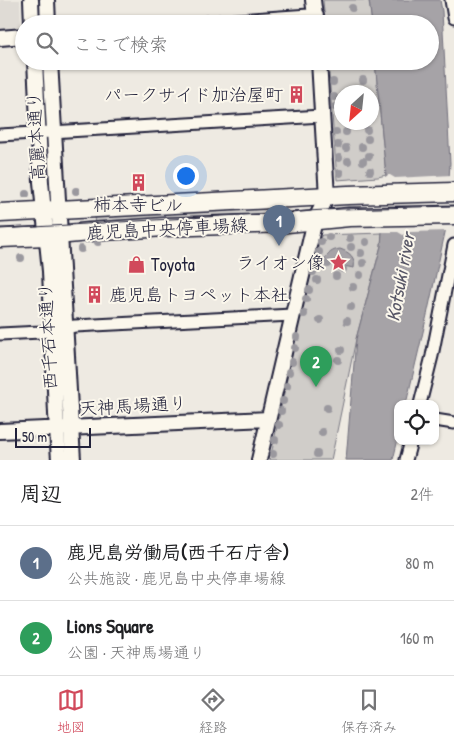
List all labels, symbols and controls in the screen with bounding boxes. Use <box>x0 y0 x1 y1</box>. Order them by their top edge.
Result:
search box <box>15 15 439 70</box>
icon: search <box>33 29 61 57</box>
text: ここで検索 <box>73 31 168 57</box>
place label: パークサイド加治屋町 <box>104 82 283 107</box>
building icon: パークサイド加治屋町 <box>287 85 307 105</box>
north arrow <box>334 85 379 130</box>
street label: 高麗本通り <box>21 90 50 182</box>
your location <box>173 163 199 189</box>
building icon: 柿本寺ビル <box>128 172 148 192</box>
place label: 柿本寺ビル <box>93 192 183 217</box>
pin: 1 <box>263 205 295 246</box>
street label: 鹿児島中央停車場線 <box>85 212 249 245</box>
water label: Kotsuki river <box>379 228 421 323</box>
place label: ライオン像 <box>236 250 325 275</box>
place label: Toyota <box>151 252 195 277</box>
place icon: ライオン像 <box>329 253 349 273</box>
shop icon: Toyota <box>127 255 147 275</box>
street label: 西千石本通り <box>32 281 63 391</box>
place label: 鹿児島トヨペット本社 <box>109 282 289 307</box>
building icon: 鹿児島トヨペット本社 <box>85 285 105 305</box>
pin: 2 <box>300 346 332 387</box>
street label: 天神馬場通り <box>78 390 188 421</box>
map controls <box>394 400 439 445</box>
button: locate <box>394 400 439 445</box>
scale bar <box>15 425 91 448</box>
text: 50 m <box>22 427 47 446</box>
text: 周辺 <box>20 479 62 508</box>
text: 2件 <box>411 483 434 505</box>
text: 鹿児島労働局(西千石庁舎) <box>67 539 289 565</box>
text: 1 <box>33 552 39 574</box>
text: 80 m <box>405 552 434 574</box>
text: 公共施設 · 鹿児島中央停車場線 <box>67 567 286 589</box>
text: Lions Square <box>67 613 154 639</box>
text: 2 <box>32 627 40 649</box>
text: 160 m <box>400 627 434 649</box>
text: 公園 · 天神馬場通り <box>67 641 206 663</box>
tab: 地図 <box>57 686 85 736</box>
tab: 経路 <box>199 686 227 736</box>
tab: 保存済み <box>341 686 397 736</box>

